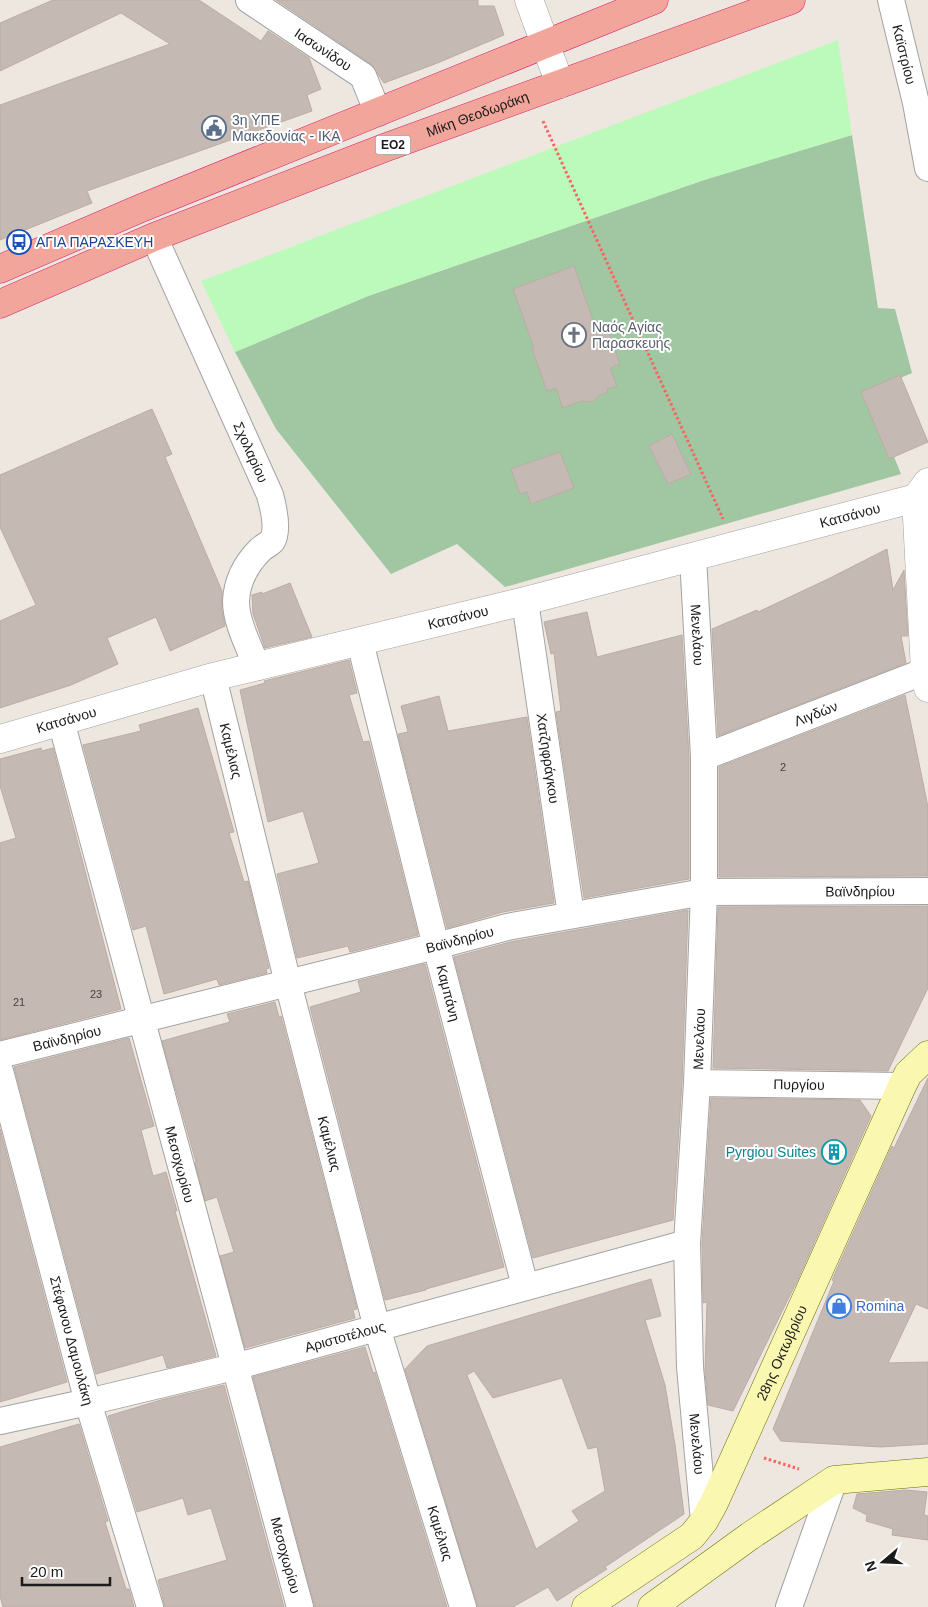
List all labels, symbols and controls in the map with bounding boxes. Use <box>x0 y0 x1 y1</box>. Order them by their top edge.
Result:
street label: Καϊστρίου <box>889 23 919 86</box>
street label: Ιασωνίδου <box>292 25 355 74</box>
street label: Μίκη Θεοδωράκη <box>424 88 531 140</box>
place label: 3η ΥΠΕ Μακεδονίας - IKA <box>232 112 341 144</box>
public building icon: 3η ΥΠΕ Μακεδονίας - IKA <box>201 115 227 141</box>
road number: ΕΟ2 <box>376 136 410 154</box>
bus stop icon: ΑΓΙΑ ΠΑΡΑΣΚΕΥΗ <box>6 229 32 255</box>
place label: ΑΓΙΑ ΠΑΡΑΣΚΕΥΗ <box>36 234 153 250</box>
place label: Ναός Αγίας Παρασκευής <box>592 319 671 351</box>
church icon: Ναός Αγίας Παρασκευής <box>561 322 587 348</box>
street label: Σχολαρίου <box>230 420 271 485</box>
street label: Κατσάνου <box>818 500 882 531</box>
street label: Κατσάνου <box>426 602 490 632</box>
street label: Μενελάου <box>688 604 707 666</box>
street label: Λιγδών <box>792 698 840 729</box>
street label: Κατσάνου <box>34 703 98 736</box>
street label: Χατζηφράγκου <box>534 712 563 804</box>
street label: Καμέλιας <box>217 721 246 780</box>
house number: 2 <box>780 761 786 773</box>
street label: Βαϊνδηρίου <box>825 883 895 899</box>
street label: Βαϊνδηρίου <box>424 923 495 956</box>
street label: Καμπάνη <box>433 963 463 1023</box>
house number: 23 <box>90 988 102 1000</box>
house number: 21 <box>13 996 25 1008</box>
street label: Μενελάου <box>690 1008 708 1070</box>
street label: Βαϊνδηρίου <box>31 1022 103 1054</box>
street label: Πυργίου <box>773 1076 825 1093</box>
street label: Καμέλιας <box>315 1114 344 1173</box>
street label: Μεσοχωρίου <box>162 1124 198 1204</box>
building icon: Pyrgiou Suites <box>821 1139 847 1165</box>
place label: Pyrgiou Suites <box>726 1144 816 1160</box>
street label: Στέφανου Δαμουλάκη <box>47 1274 97 1407</box>
shop icon: Romina <box>826 1293 852 1319</box>
place label: Romina <box>856 1298 904 1314</box>
street label: 28ης Οκτωβρίου <box>753 1303 810 1403</box>
street label: Αριστοτέλους <box>303 1318 387 1355</box>
street label: Μενελάου <box>686 1413 708 1475</box>
street label: Καμέλιας <box>424 1504 456 1563</box>
street label: Μεσοχωρίου <box>268 1515 304 1595</box>
north arrow <box>858 1537 908 1587</box>
scale bar <box>22 1554 110 1586</box>
text: N <box>861 1559 880 1574</box>
text: 20 m <box>30 1563 63 1580</box>

